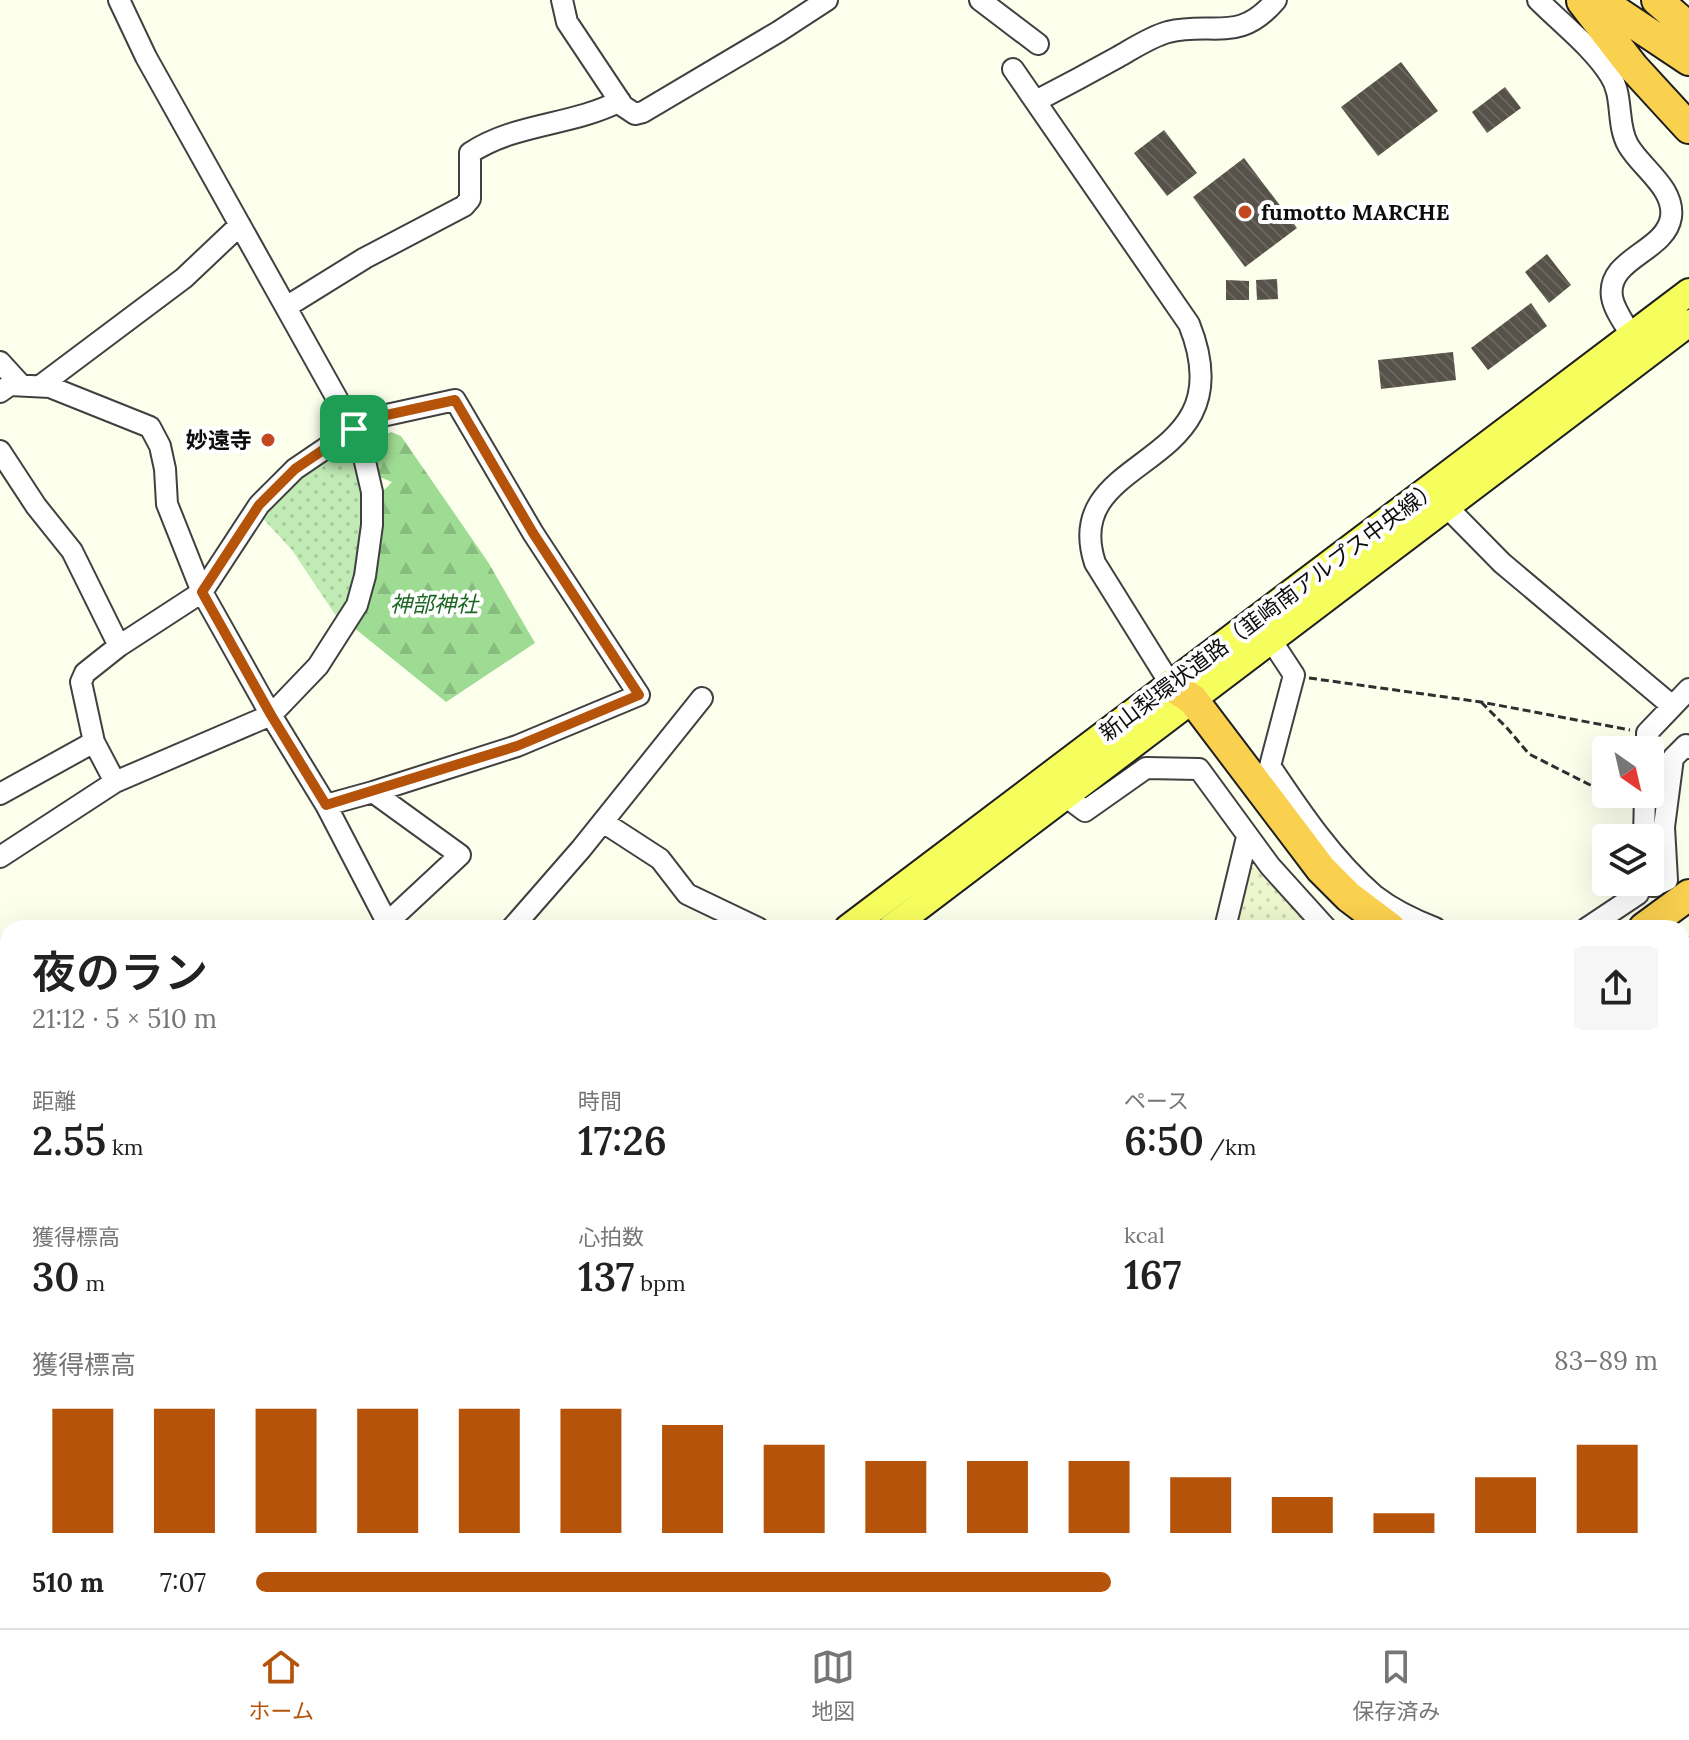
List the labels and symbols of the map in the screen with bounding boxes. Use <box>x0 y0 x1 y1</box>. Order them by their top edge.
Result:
place label: fumotto MARCHE <box>1261 198 1450 226</box>
marker: fumotto MARCHE <box>1236 203 1254 221</box>
pin <box>320 395 388 463</box>
place label: 妙遠寺 <box>186 426 252 454</box>
marker: 妙遠寺 <box>259 431 277 449</box>
street label: 新山梨環状道路（韮崎南アルプス中央線） <box>1094 473 1444 747</box>
park label: 神部神社 <box>390 590 480 618</box>
north arrow <box>1592 736 1664 808</box>

